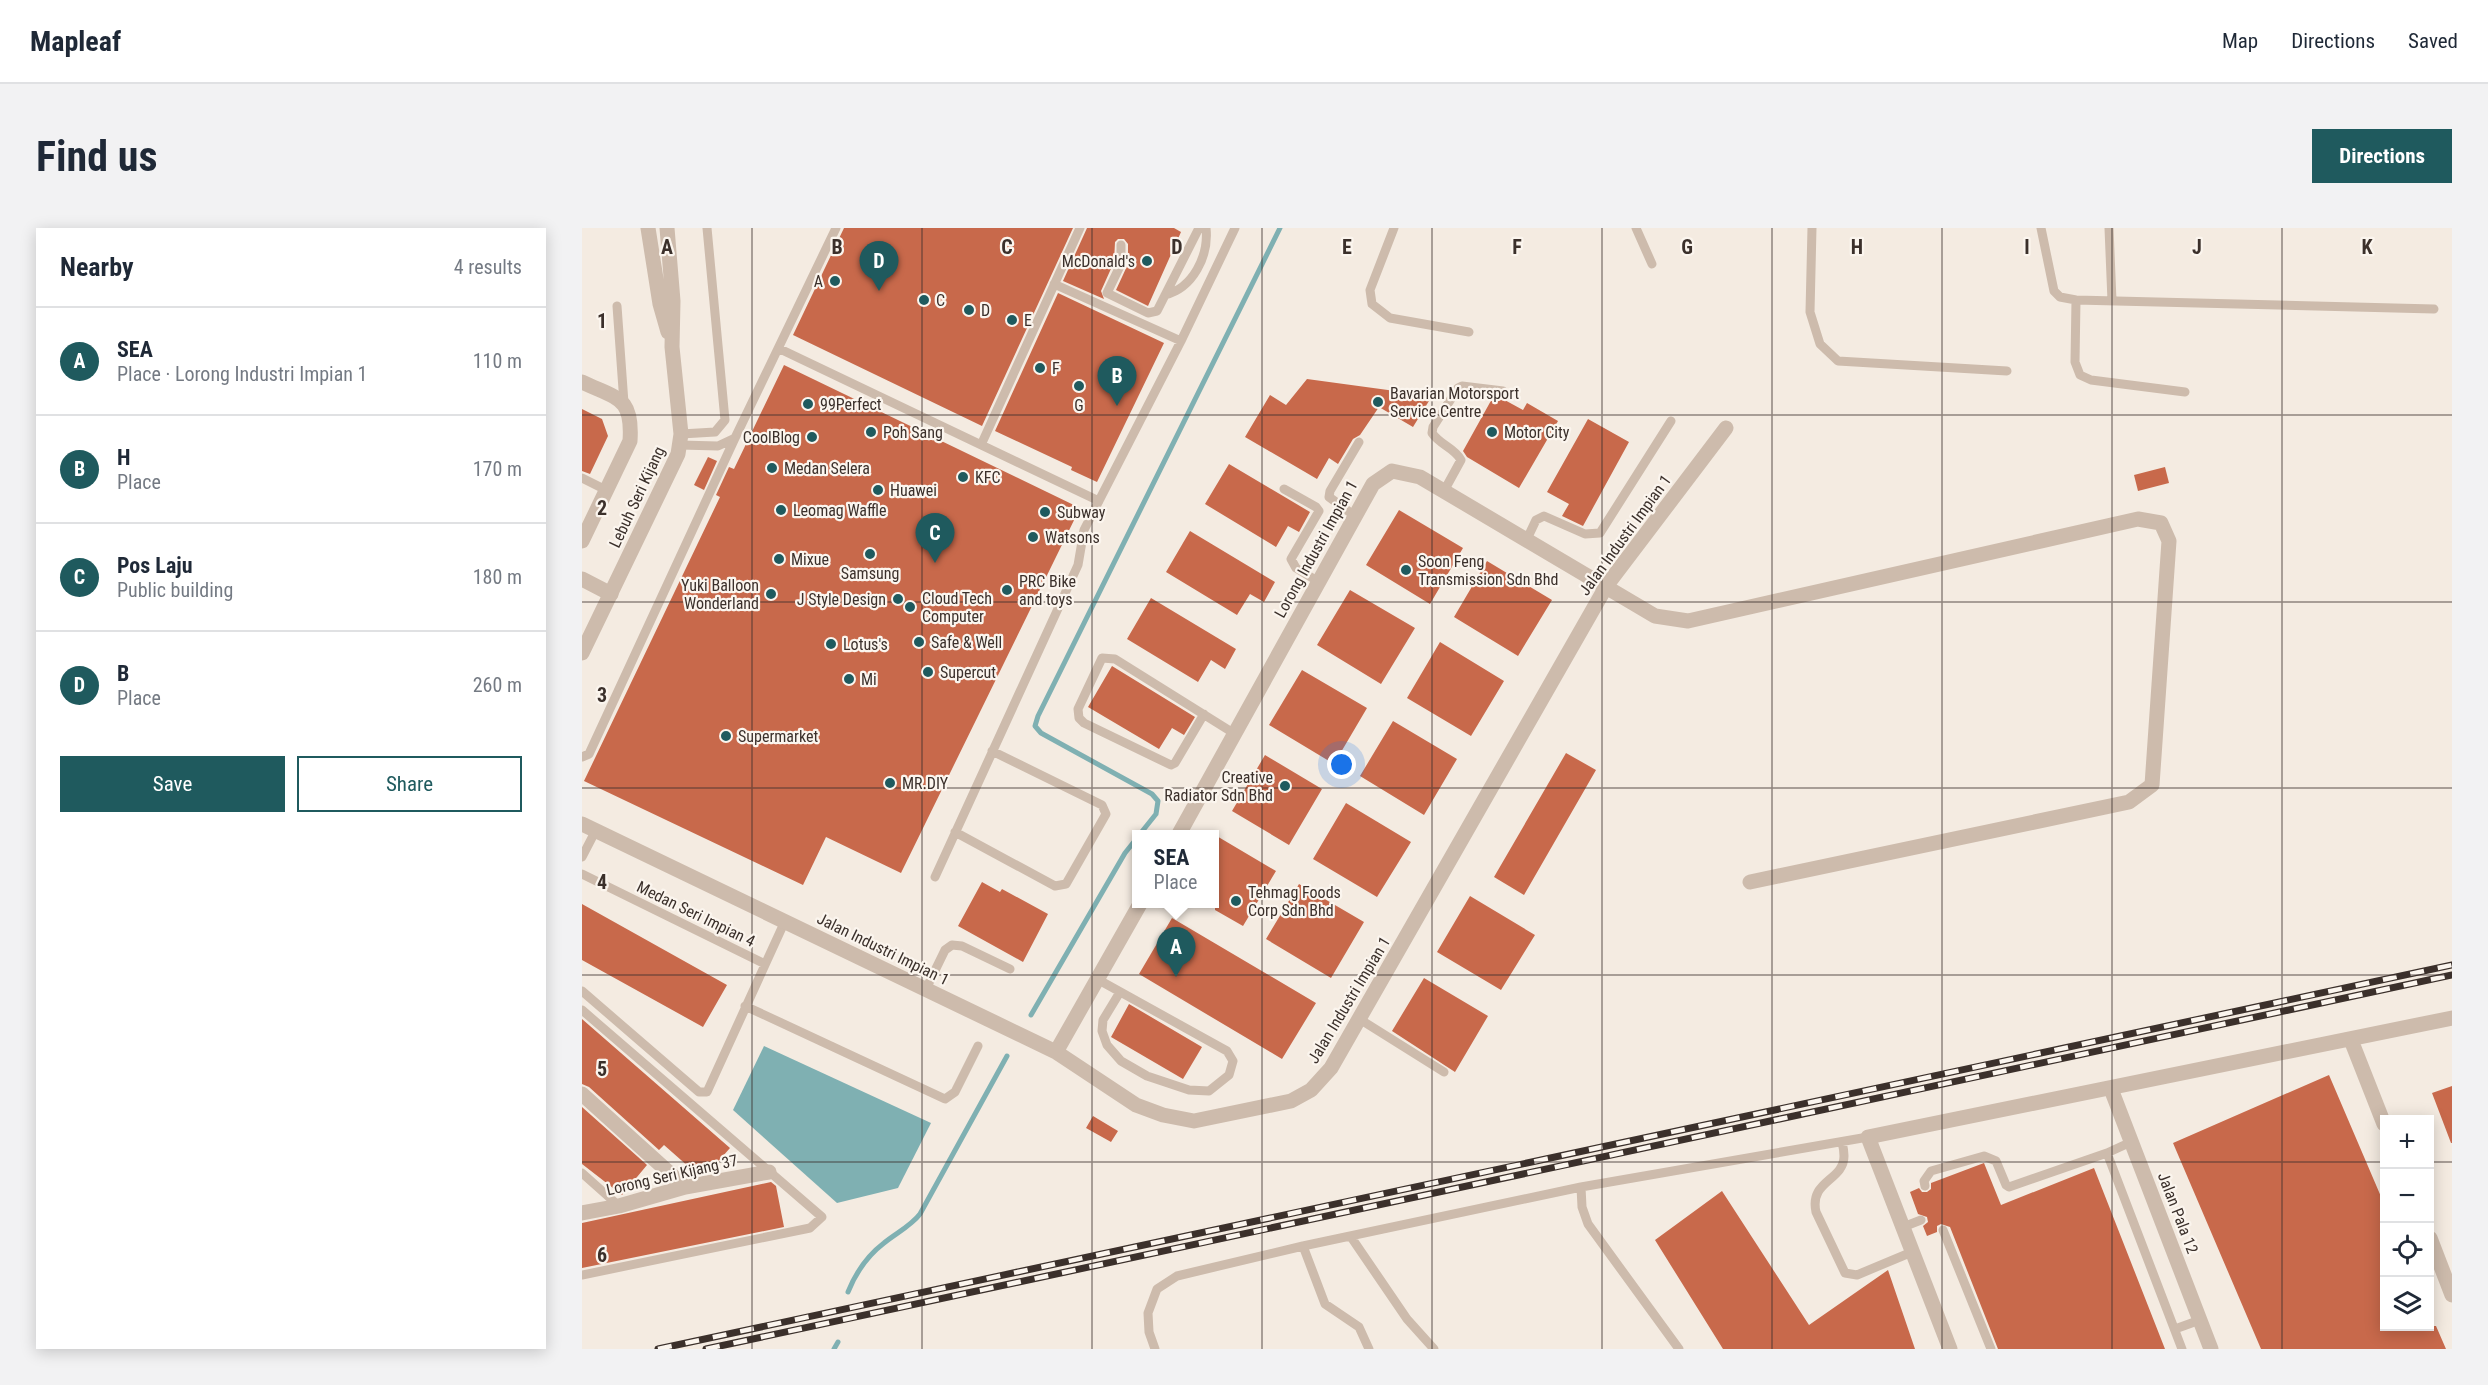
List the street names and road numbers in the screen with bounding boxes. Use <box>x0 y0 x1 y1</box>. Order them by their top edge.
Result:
street label: Lebuh Seri Kijang <box>605 443 669 551</box>
street label: Jalan Industri Impian 1 <box>1575 471 1675 599</box>
street label: Lorong Industri Impian 1 <box>1270 477 1362 621</box>
street label: Medan Seri Impian 4 <box>634 877 758 951</box>
street label: Jalan Industri Impian 1 <box>814 909 952 989</box>
street label: Jalan Industri Impian 1 <box>1304 933 1394 1067</box>
street label: Lorong Seri Kijang 37 <box>604 1151 740 1199</box>
street label: Jalan Pala 12 <box>2154 1170 2202 1256</box>

